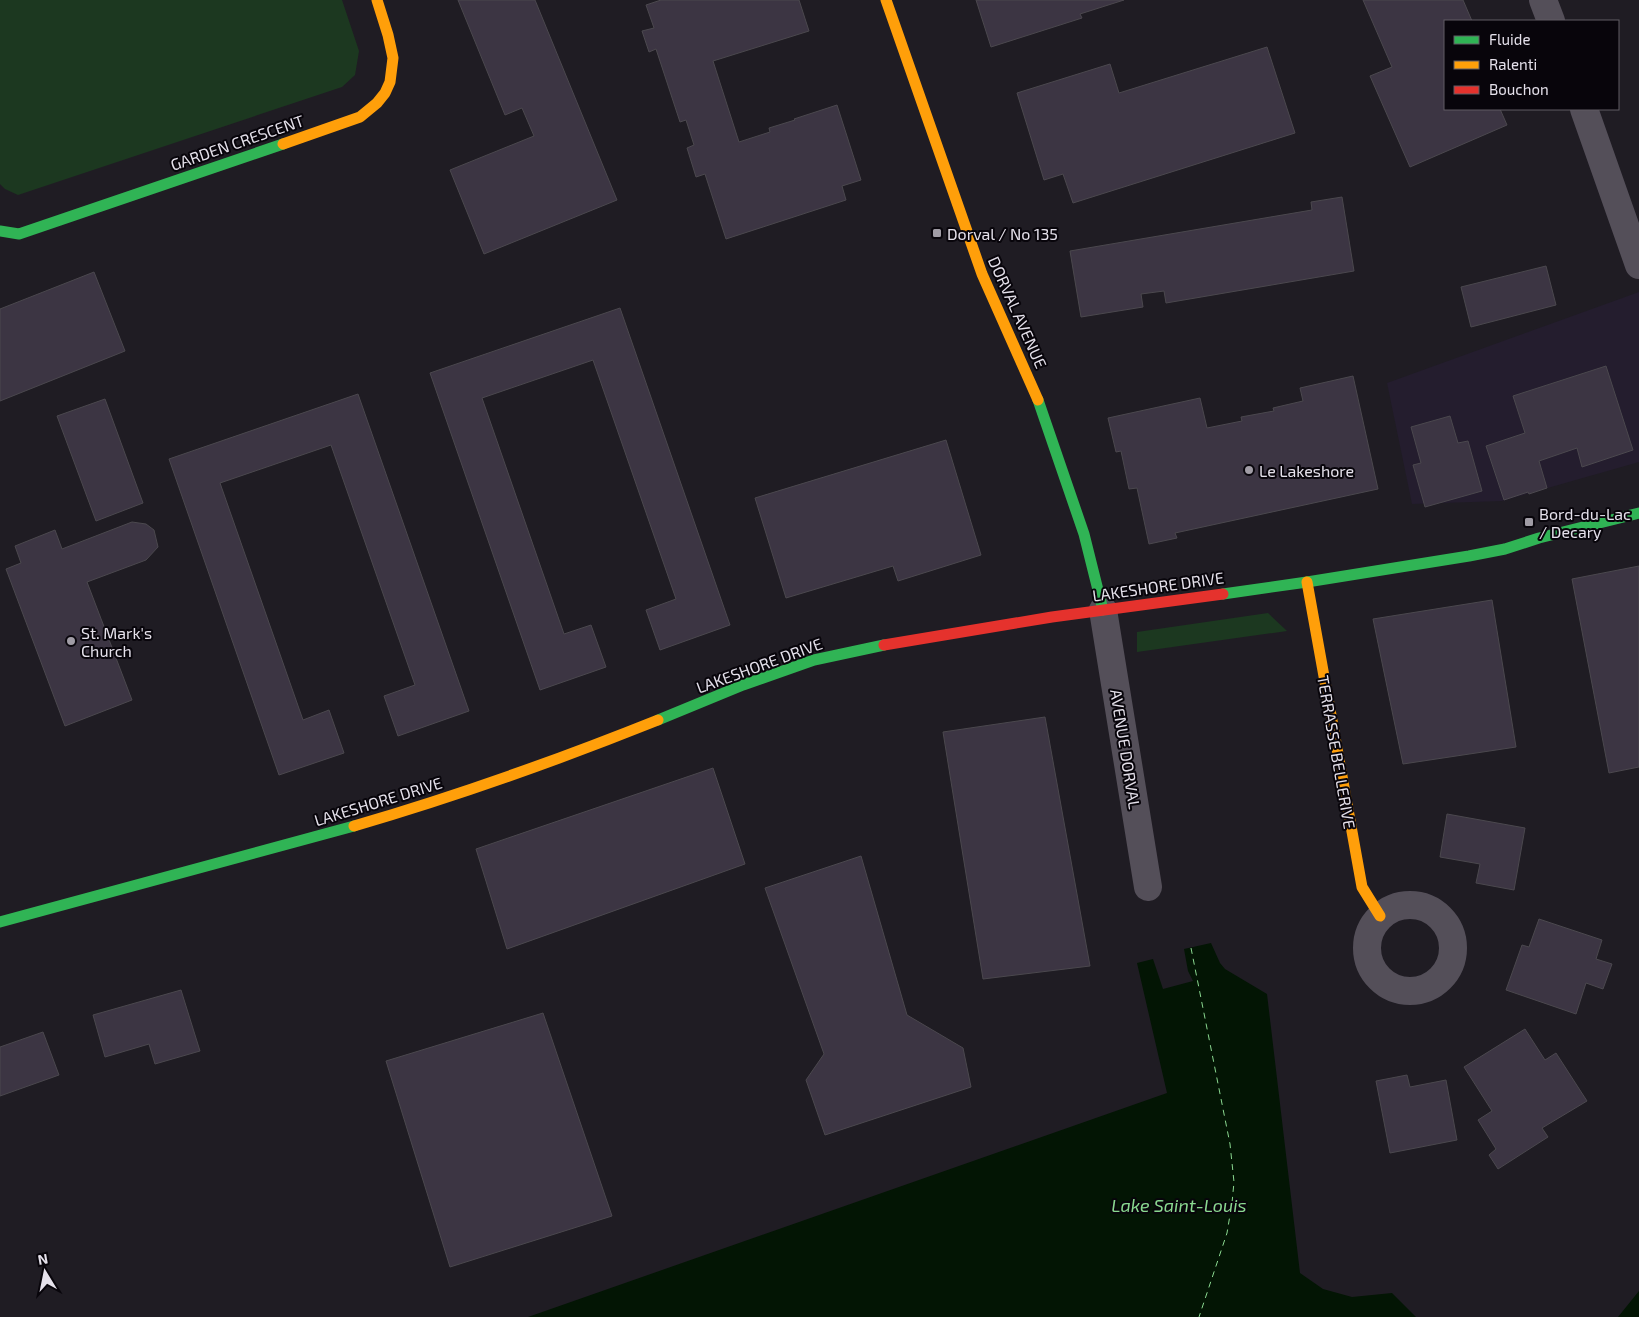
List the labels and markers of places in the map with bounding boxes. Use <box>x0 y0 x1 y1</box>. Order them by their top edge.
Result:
place label: Dorval / No 135 <box>947 224 1058 243</box>
marker: Dorval / No 135 <box>931 227 943 239</box>
place label: Le Lakeshore <box>1259 461 1354 480</box>
marker: Le Lakeshore <box>1243 464 1255 476</box>
place label: Bord-du-Lac / Decary <box>1539 504 1631 541</box>
marker: Bord-du-Lac / Decary <box>1523 516 1535 528</box>
place label: St. Mark's Church <box>81 623 152 660</box>
marker: St. Mark's Church <box>65 635 77 647</box>

